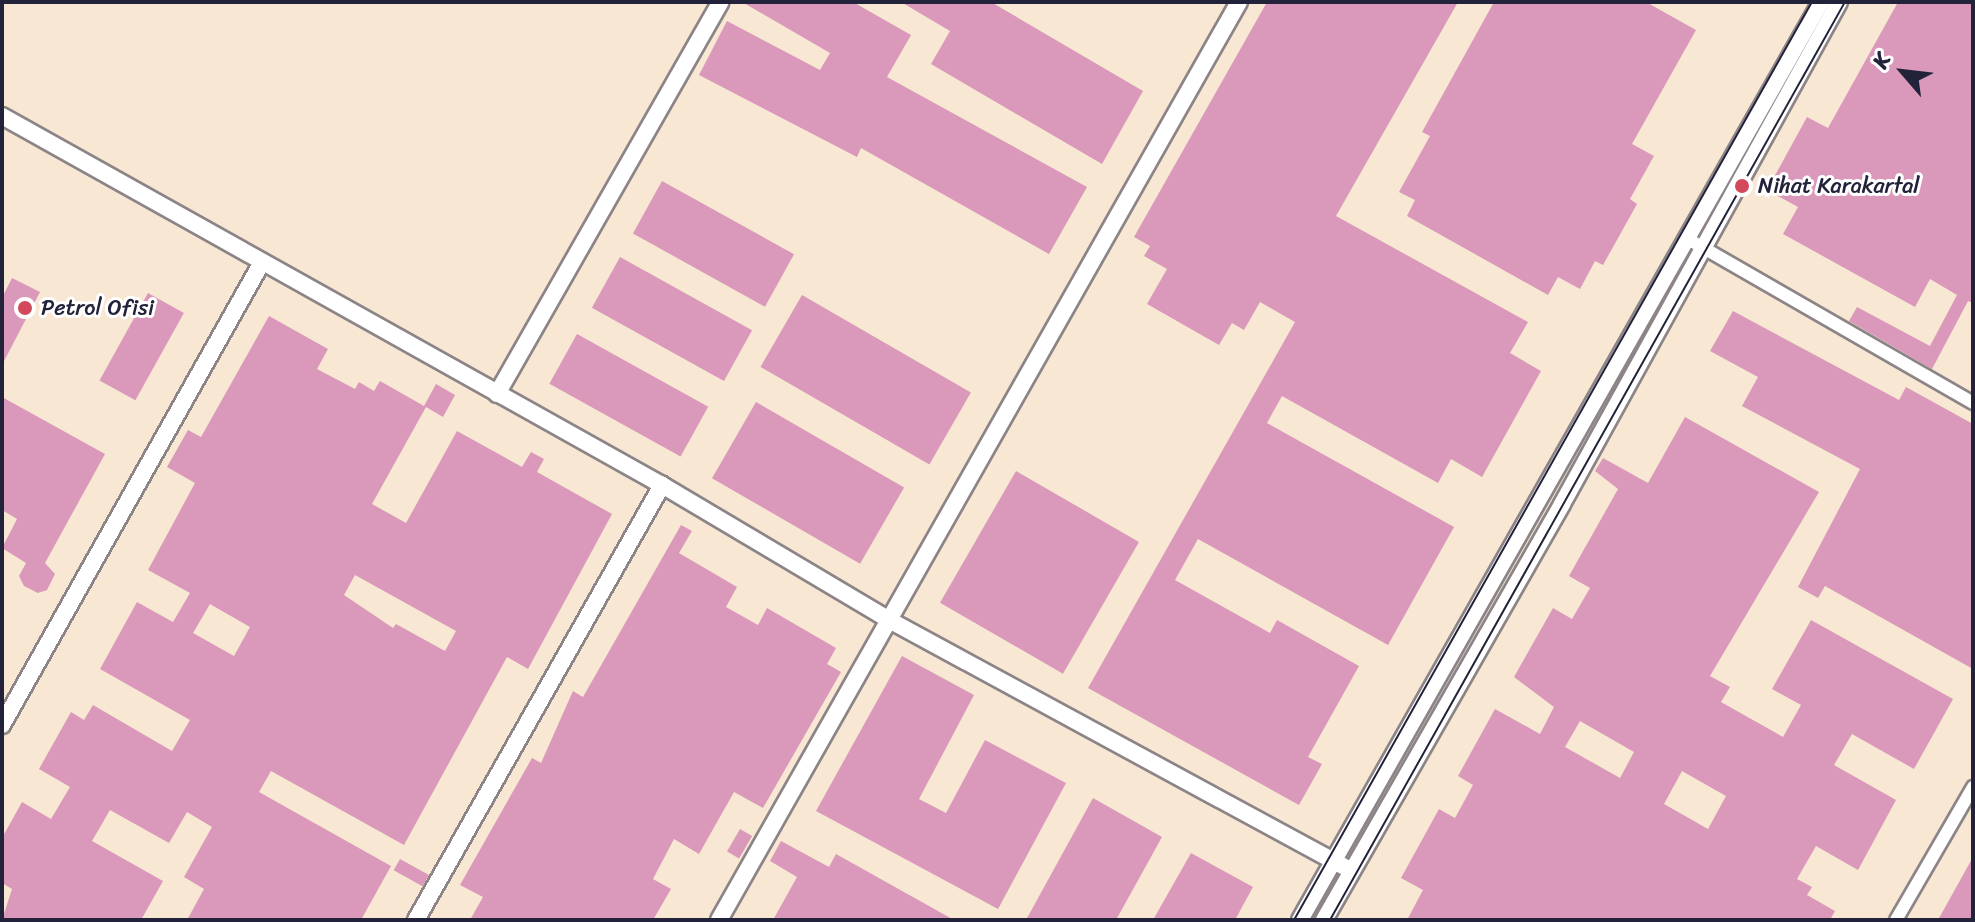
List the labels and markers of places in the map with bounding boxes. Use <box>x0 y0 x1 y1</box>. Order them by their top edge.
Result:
place label: Nihat Karakartal <box>1758 173 1920 199</box>
marker: Nihat Karakartal <box>1733 177 1751 195</box>
place label: Petrol Ofisi <box>41 295 154 321</box>
marker: Petrol Ofisi <box>16 299 34 317</box>

